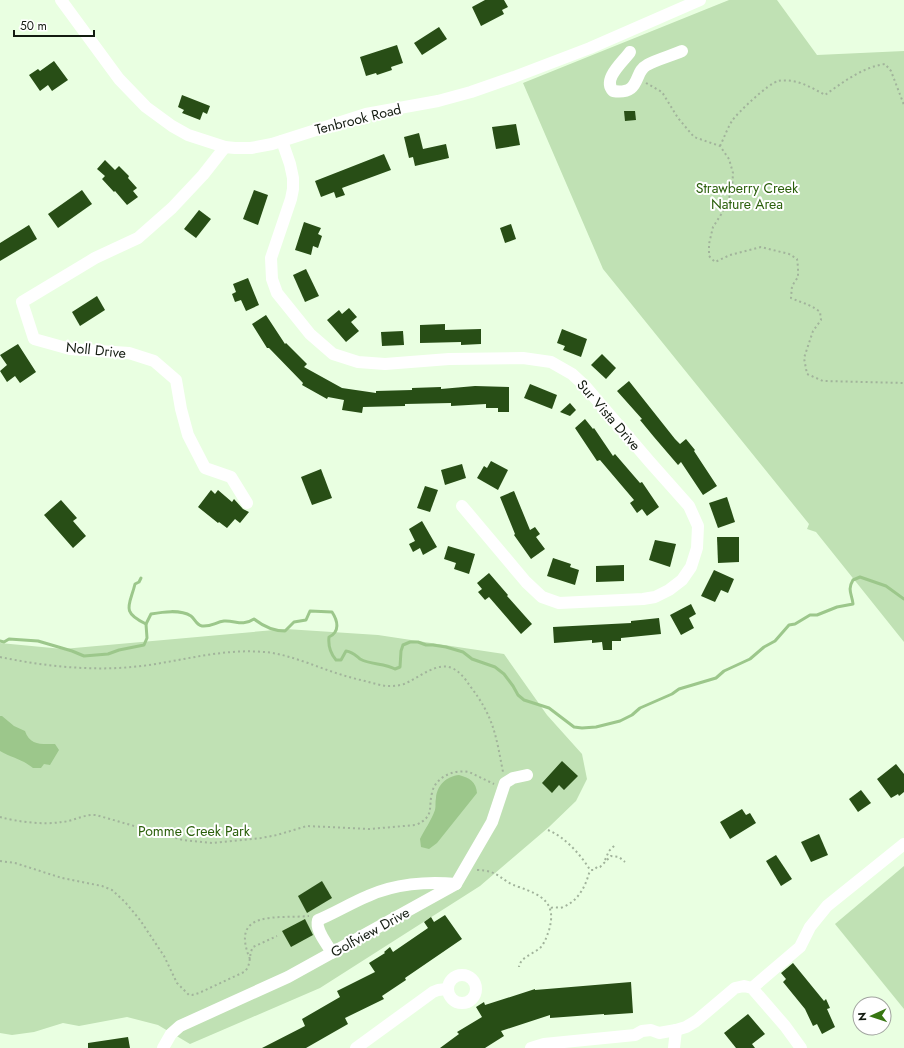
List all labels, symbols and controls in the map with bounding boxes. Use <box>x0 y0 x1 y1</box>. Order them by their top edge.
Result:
scale bar <box>14 12 94 38</box>
text: 50 m <box>20 17 47 35</box>
street label: Tenbrook Road <box>313 99 403 139</box>
park label: Strawberry Creek Nature Area <box>696 178 799 214</box>
street label: Noll Drive <box>65 337 127 363</box>
street label: Sur Vista Drive <box>573 375 645 455</box>
park label: Pomme Creek Park <box>138 821 251 841</box>
street label: Golfview Drive <box>327 902 413 962</box>
north arrow <box>852 996 892 1036</box>
text: N <box>854 1012 870 1021</box>

